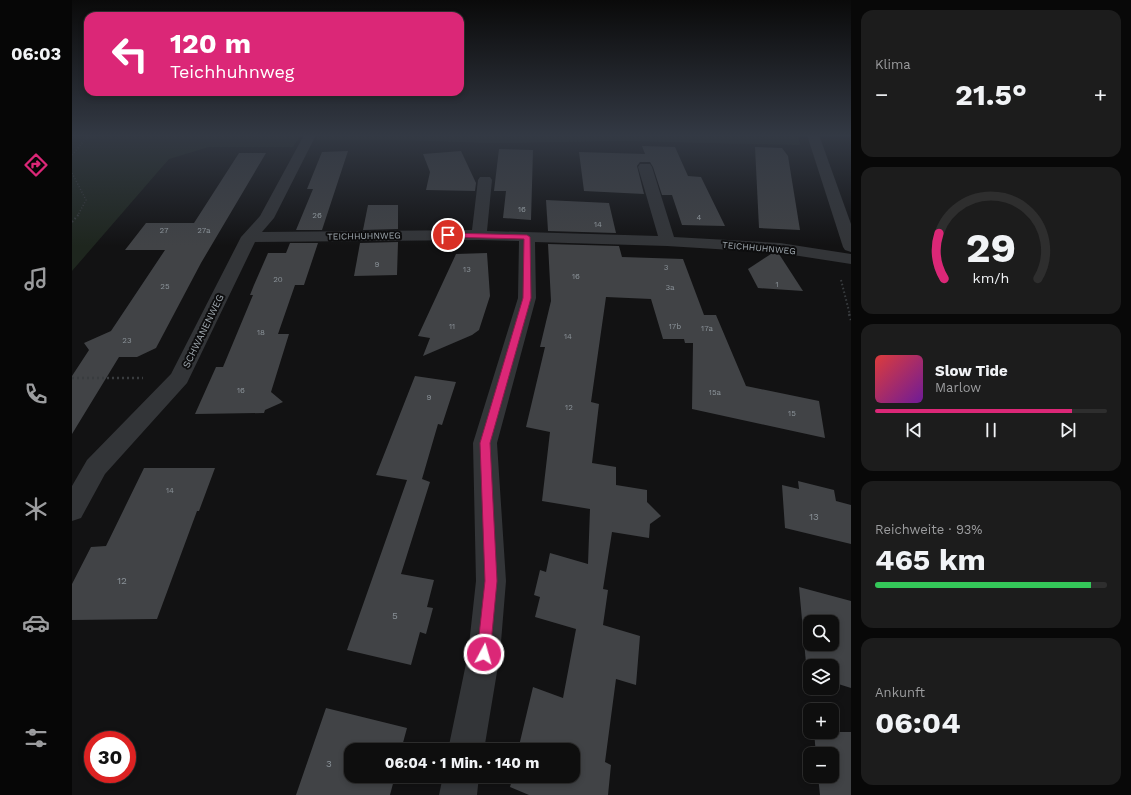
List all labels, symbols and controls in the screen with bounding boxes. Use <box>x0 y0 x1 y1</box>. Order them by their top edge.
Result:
text: 120 m <box>170 27 251 60</box>
icon: left <box>104 28 156 80</box>
text: 06:03 <box>11 43 61 64</box>
text: Klima <box>875 57 911 72</box>
text: Teichhuhnweg <box>170 61 294 82</box>
text: 21.5° <box>955 77 1027 112</box>
text: − <box>875 82 888 107</box>
text: + <box>1094 82 1107 107</box>
icon: directions <box>22 151 50 179</box>
house number: 16 <box>518 205 526 214</box>
house number: 26 <box>312 211 322 220</box>
house number: 4 <box>697 213 702 222</box>
pin <box>431 218 465 252</box>
house number: 14 <box>594 220 602 229</box>
text: 29 <box>966 222 1016 271</box>
icon: arrive <box>437 224 459 246</box>
house number: 27 <box>160 226 169 235</box>
house number: 27a <box>197 226 211 235</box>
street label: TEICHHUHNWEG <box>327 230 401 242</box>
street label: TEICHHUHNWEG <box>722 240 796 256</box>
house number: 9 <box>375 260 380 269</box>
house number: 3 <box>664 263 669 272</box>
icon: music <box>22 265 50 293</box>
house number: 13 <box>463 265 471 274</box>
text: km/h <box>973 269 1009 285</box>
house number: 16 <box>572 272 580 281</box>
house number: 20 <box>273 275 283 284</box>
house number: 1 <box>775 280 779 289</box>
house number: 25 <box>160 282 170 291</box>
house number: 3a <box>665 283 675 292</box>
street label: SCHWANENWEG <box>180 292 226 370</box>
house number: 11 <box>449 322 455 331</box>
house number: 17b <box>669 322 681 331</box>
house number: 17a <box>701 324 713 333</box>
house number: 18 <box>257 328 265 337</box>
house number: 14 <box>564 332 572 341</box>
house number: 23 <box>122 336 132 345</box>
text: Slow Tide <box>935 362 1008 380</box>
icon: phone <box>22 380 50 408</box>
text: Marlow <box>935 380 981 395</box>
house number: 16 <box>237 386 245 395</box>
house number: 15a <box>709 388 722 397</box>
house number: 9 <box>427 393 432 402</box>
house number: 12 <box>565 403 573 412</box>
house number: 15 <box>788 409 796 418</box>
icon: previous <box>903 419 925 441</box>
icon: pause <box>980 419 1002 441</box>
icon: next <box>1057 419 1079 441</box>
house number: 14 <box>166 486 174 495</box>
icon: climate <box>22 495 50 523</box>
house number: 13 <box>809 511 819 522</box>
text: Reichweite · 93% <box>875 522 982 537</box>
text: 465 km <box>875 542 986 577</box>
house number: 12 <box>117 575 127 586</box>
icon: car <box>22 609 50 637</box>
house number: 5 <box>392 610 398 621</box>
map controls <box>803 615 839 783</box>
button: search <box>803 615 839 651</box>
position arrow <box>463 633 505 675</box>
button: layers <box>803 659 839 695</box>
text: Ankunft <box>875 685 925 700</box>
button: + <box>803 703 839 739</box>
text: 06:04 <box>875 705 961 740</box>
icon: filters <box>22 724 50 752</box>
speed limit sign: 30 <box>84 731 136 783</box>
button: − <box>803 747 839 783</box>
text: 06:04 · 1 Min. · 140 m <box>385 754 539 772</box>
house number: 3 <box>326 758 332 769</box>

